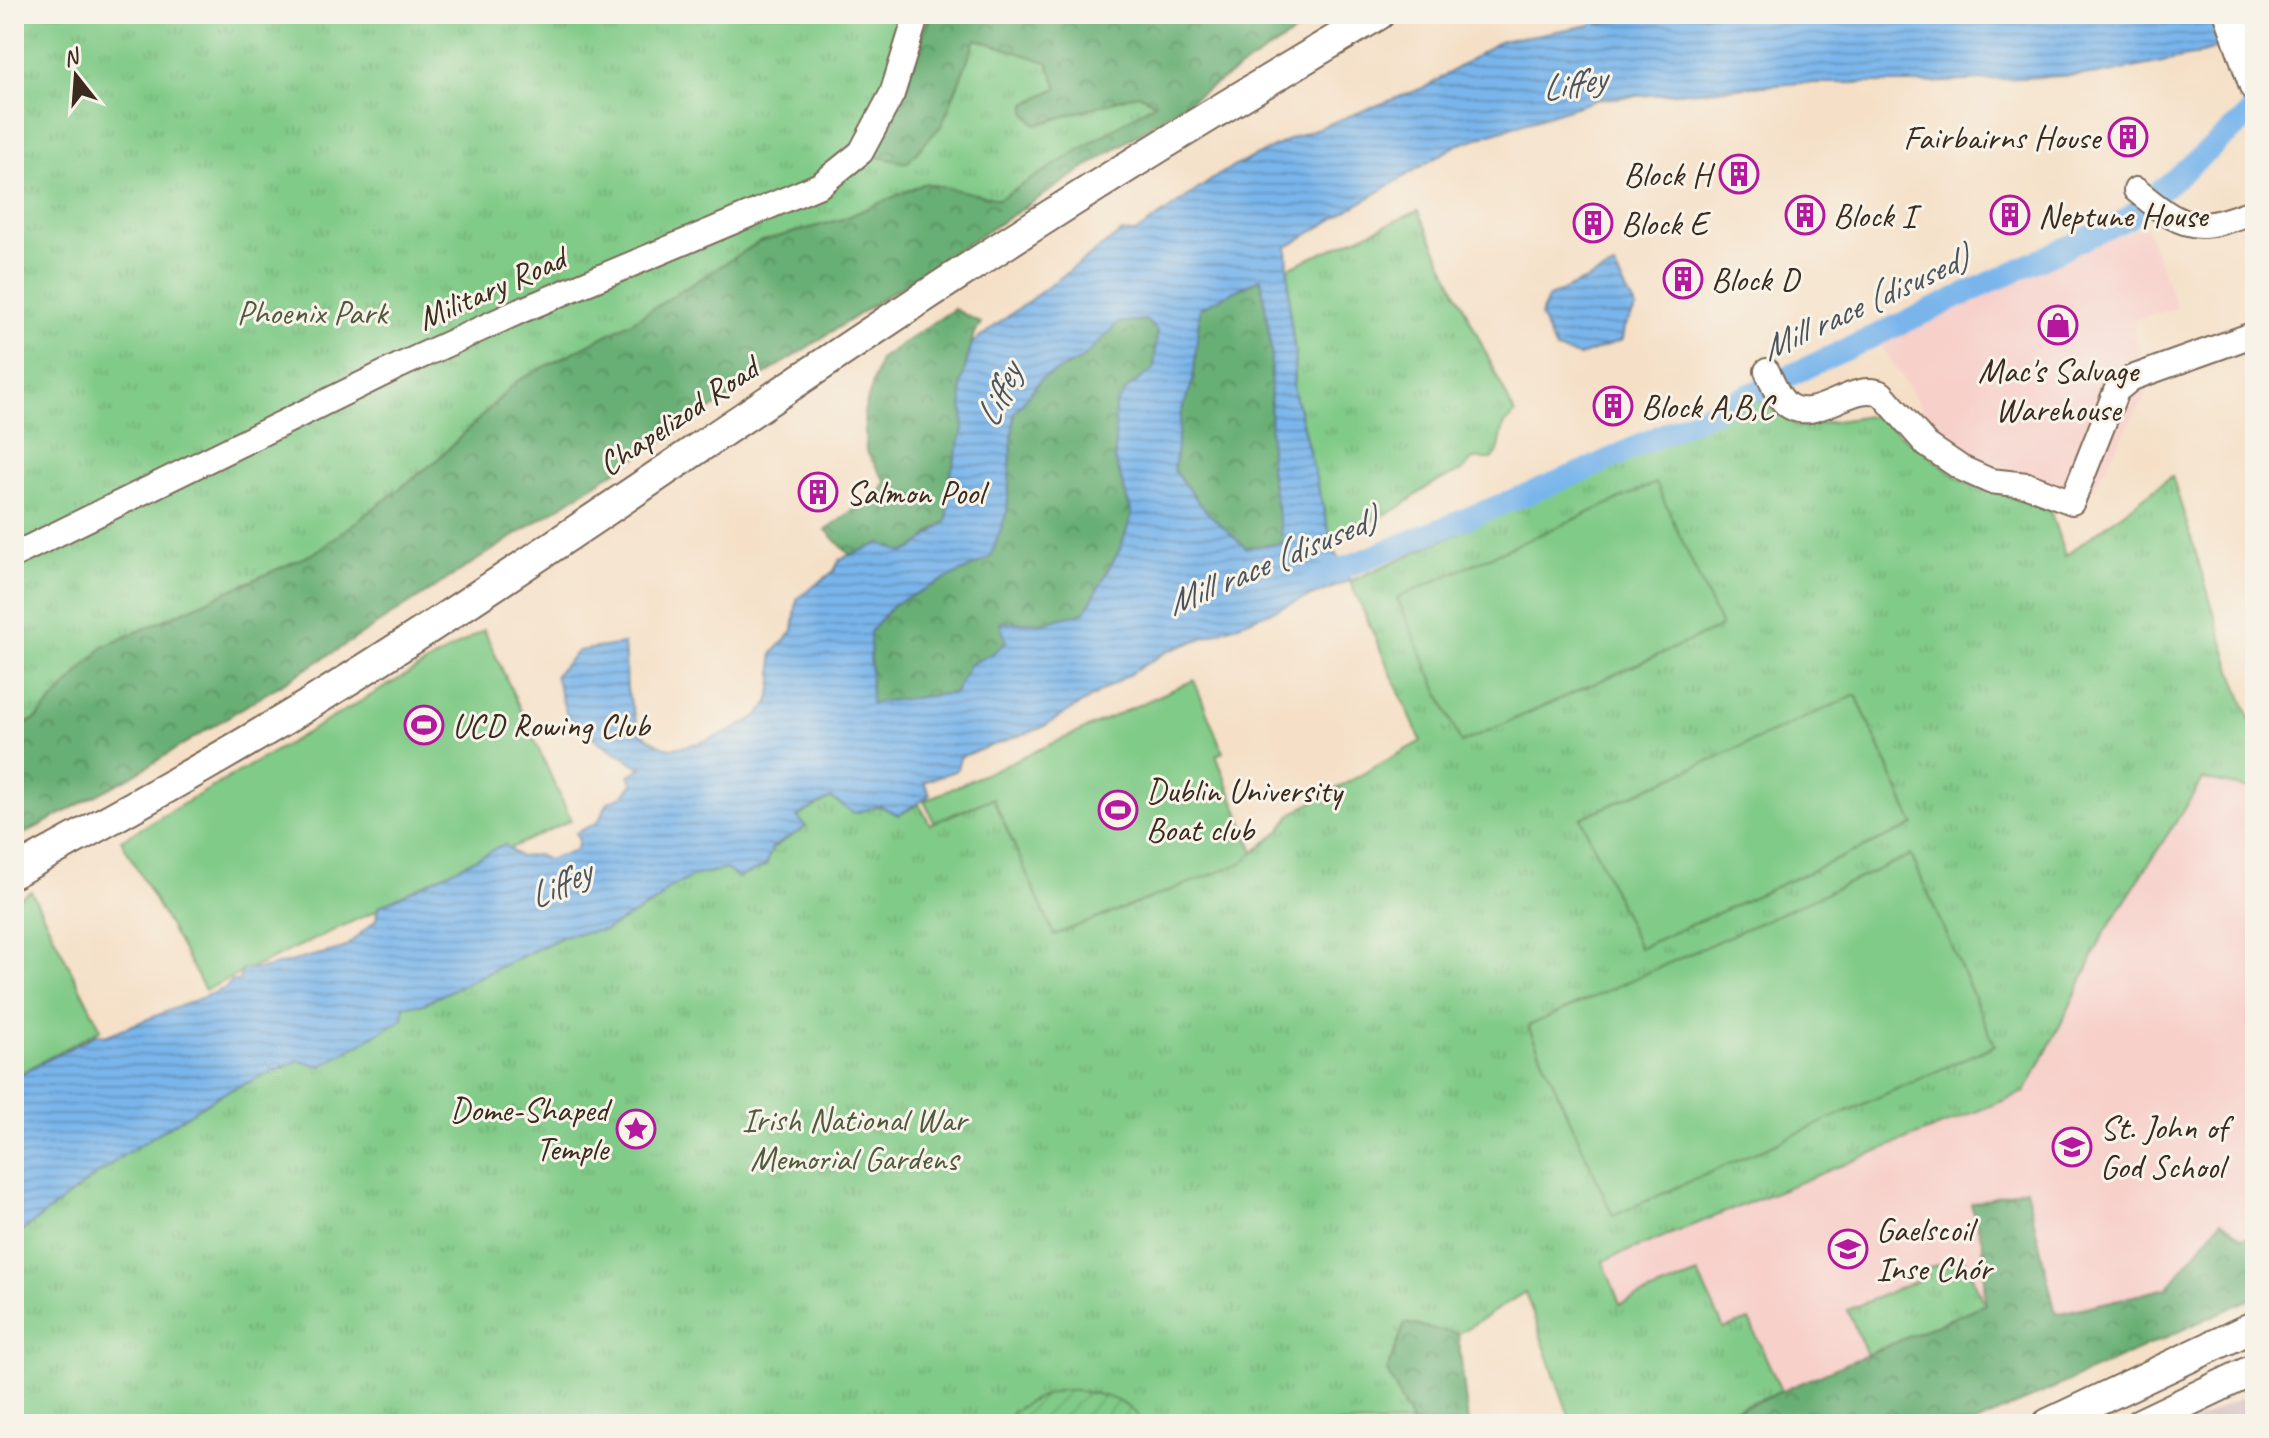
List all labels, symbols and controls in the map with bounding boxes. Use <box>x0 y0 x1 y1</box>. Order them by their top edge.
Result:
north arrow <box>36 36 116 116</box>
text: N <box>60 41 84 73</box>
water label: Liffey <box>1537 53 1615 112</box>
place label: Fairbairns House <box>1903 116 2103 159</box>
building icon: Fairbairns House <box>2107 116 2149 158</box>
place label: Block H <box>1623 153 1716 196</box>
building icon: Block H <box>1718 153 1760 195</box>
building icon: Block I <box>1784 194 1826 236</box>
place label: Block I <box>1833 194 1922 237</box>
building icon: Neptune House <box>1989 194 2031 236</box>
place label: Neptune House <box>2038 194 2209 237</box>
building icon: Block E <box>1572 202 1614 244</box>
place label: Block E <box>1621 202 1711 245</box>
water label: Mill race (disused) <box>1753 232 1982 371</box>
street label: Military Road <box>410 234 577 340</box>
building icon: Block D <box>1662 258 1704 300</box>
place label: Block D <box>1711 258 1801 301</box>
park label: Phoenix Park <box>237 291 390 334</box>
shop icon: Mac's Salvage Warehouse <box>2037 304 2079 346</box>
street label: Chapelizod Road <box>590 344 770 485</box>
place label: Mac's Salvage Warehouse <box>1978 349 2140 431</box>
water label: Liffey <box>964 351 1034 434</box>
building icon: Block A,B,C <box>1592 385 1634 427</box>
place label: Block A,B,C <box>1641 385 1777 428</box>
building icon: Salmon Pool <box>797 471 839 513</box>
place label: Salmon Pool <box>846 471 990 514</box>
water label: Mill race (disused) <box>1159 493 1390 626</box>
sports icon: UCD Rowing Club <box>403 704 445 746</box>
place label: UCD Rowing Club <box>452 704 652 747</box>
place label: Dublin University Boat club <box>1146 769 1345 851</box>
sports icon: Dublin University Boat club <box>1097 789 1139 831</box>
water label: Liffey <box>520 846 603 919</box>
place label: Dome-Shaped Temple <box>450 1088 613 1170</box>
park label: Irish National War Memorial Gardens <box>742 1098 970 1180</box>
place label: St. John of God School <box>2100 1106 2235 1188</box>
place icon: Dome-Shaped Temple <box>615 1108 657 1150</box>
school or university icon: St. John of God School <box>2051 1126 2093 1168</box>
place label: Gaelscoil Inse Chór <box>1876 1208 1995 1290</box>
school or university icon: Gaelscoil Inse Chór <box>1827 1228 1869 1270</box>

